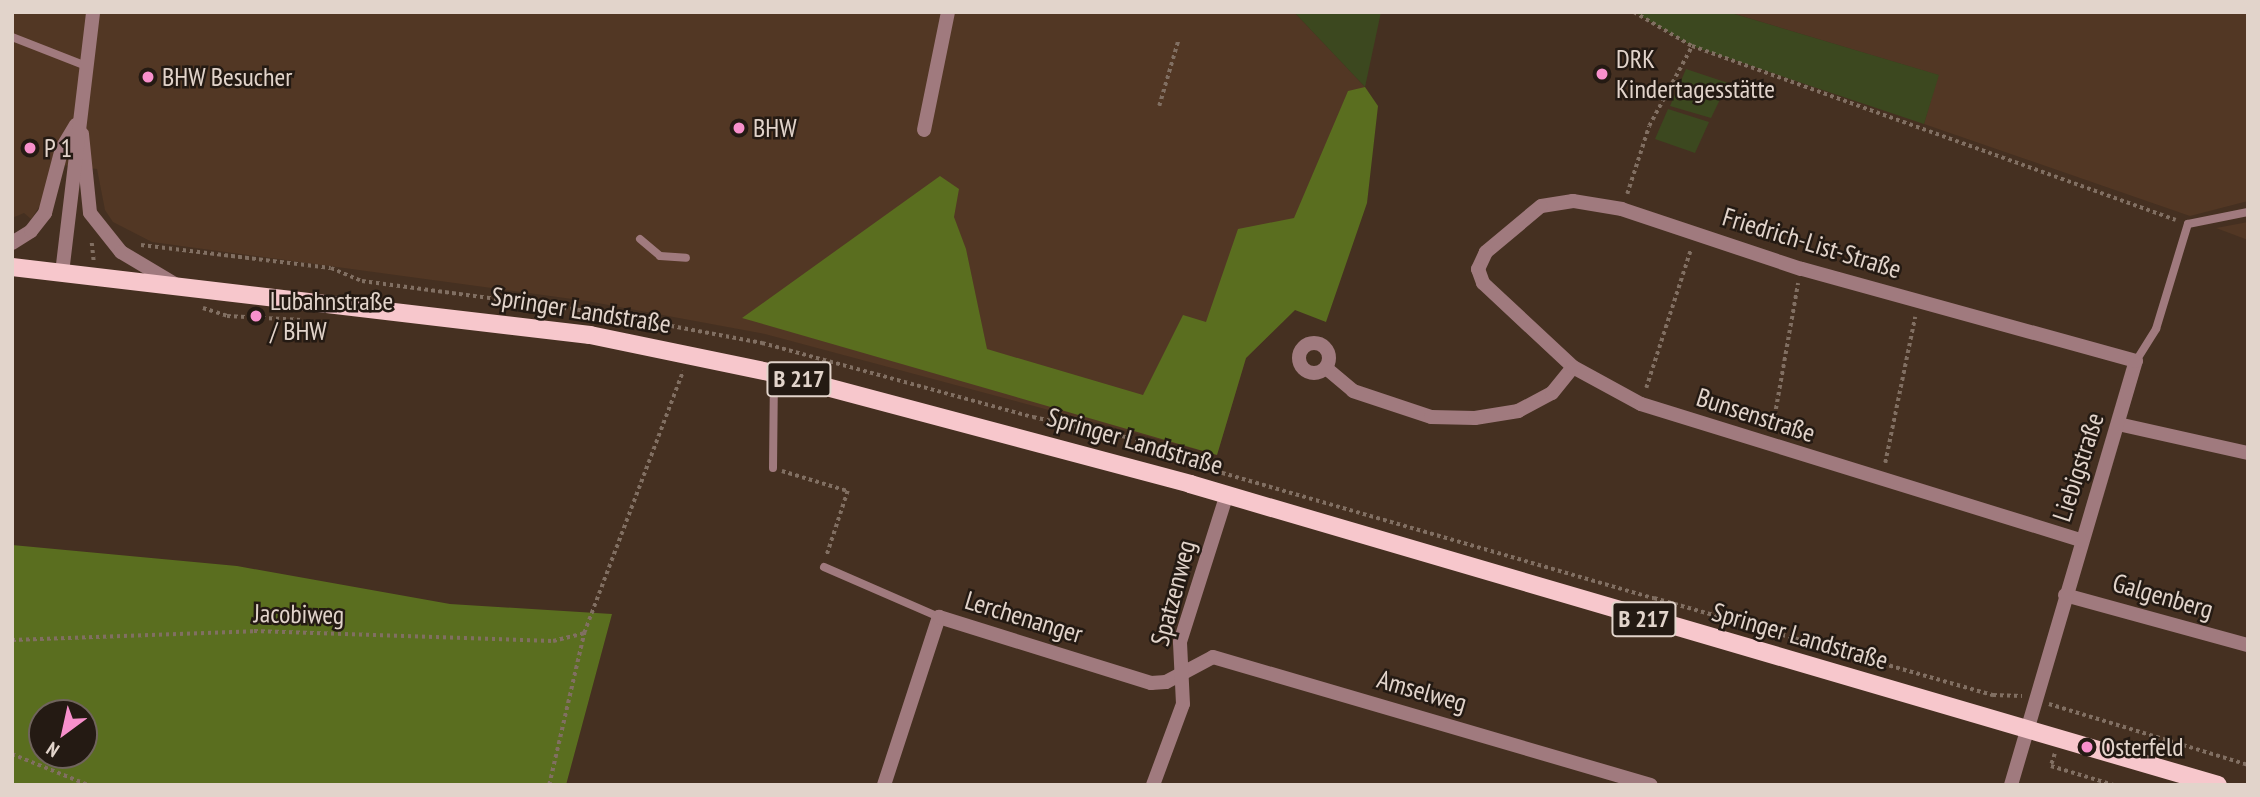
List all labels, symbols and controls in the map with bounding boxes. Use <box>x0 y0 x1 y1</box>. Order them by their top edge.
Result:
place label: DRK Kindertagesstätte <box>1616 43 1775 104</box>
place label: BHW Besucher <box>162 61 293 93</box>
marker: DRK Kindertagesstätte <box>1594 66 1610 82</box>
marker: BHW Besucher <box>140 69 156 85</box>
place label: BHW <box>753 112 797 144</box>
marker: BHW <box>731 120 747 136</box>
place label: P 1 <box>44 132 73 164</box>
marker: P 1 <box>22 140 38 156</box>
street label: Friedrich-List-Straße <box>1719 201 1905 285</box>
street label: Springer Landstraße <box>489 280 673 340</box>
place label: Lubahnstraße / BHW <box>270 285 393 346</box>
marker: Lubahnstraße / BHW <box>248 308 264 324</box>
road number: B 217 <box>766 358 832 400</box>
street label: Bunsenstraße <box>1693 381 1819 449</box>
street label: Springer Landstraße <box>1043 401 1227 481</box>
street label: Liebigstraße <box>2046 409 2110 525</box>
street label: Spatzenweg <box>1144 537 1202 649</box>
street label: Galgenberg <box>2109 567 2217 625</box>
street label: Lerchenanger <box>961 584 1087 650</box>
street label: Springer Landstraße <box>1708 596 1892 676</box>
street label: Jacobiweg <box>253 598 345 630</box>
road number: B 217 <box>1611 598 1677 640</box>
street label: Amselweg <box>1374 663 1470 719</box>
north arrow <box>28 699 98 769</box>
place label: Osterfeld <box>2101 731 2183 763</box>
text: N <box>42 737 63 763</box>
marker: Osterfeld <box>2079 739 2095 755</box>

